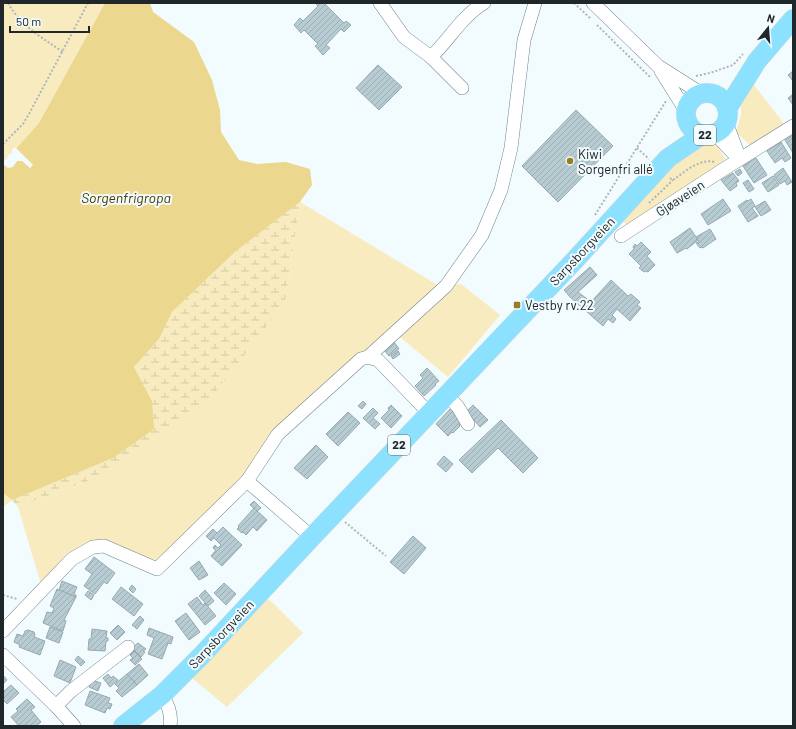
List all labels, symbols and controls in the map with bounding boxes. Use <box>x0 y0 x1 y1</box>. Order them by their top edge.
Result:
scale bar <box>10 8 89 34</box>
north arrow <box>748 8 788 48</box>
text: N <box>766 11 776 25</box>
text: 50 m <box>16 14 41 28</box>
road number: 22 <box>694 125 716 145</box>
place label: Kiwi Sorgenfri allé <box>578 146 653 177</box>
marker: Kiwi Sorgenfri allé <box>565 156 575 166</box>
street label: Gjøaveien <box>653 176 707 220</box>
water label: Sorgenfrigropa <box>81 189 171 206</box>
street label: Sarpsborgveien <box>546 213 618 289</box>
place label: Vestby rv.22 <box>525 297 594 313</box>
marker: Vestby rv.22 <box>512 300 522 310</box>
road number: 22 <box>388 435 410 455</box>
street label: Sarpsborgveien <box>185 596 257 672</box>

